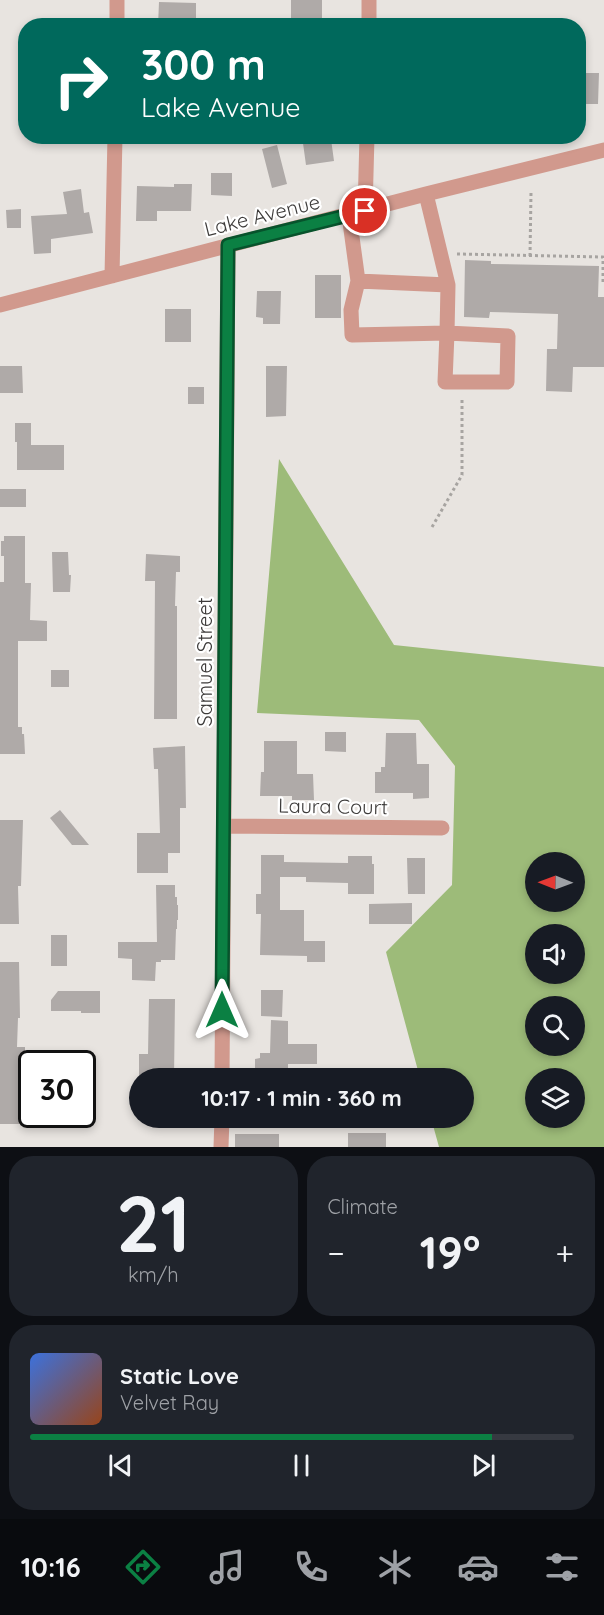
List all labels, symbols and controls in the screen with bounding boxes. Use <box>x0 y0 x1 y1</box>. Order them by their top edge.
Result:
text: 300 m <box>141 38 266 91</box>
icon: right <box>42 42 120 120</box>
text: Lake Avenue <box>141 90 301 124</box>
pin <box>339 185 390 236</box>
street label: Lake Avenue <box>202 189 322 241</box>
icon: arrive <box>348 194 381 227</box>
street label: Samuel Street <box>192 597 217 727</box>
street label: Laura Court <box>278 793 388 819</box>
north arrow <box>525 852 585 912</box>
map controls <box>525 852 585 1128</box>
button: sound <box>525 924 585 984</box>
position arrow <box>190 978 254 1042</box>
button: search <box>525 996 585 1056</box>
speed limit sign: 30 <box>18 1050 96 1128</box>
button: layers <box>525 1068 585 1128</box>
text: 10:17 · 1 min · 360 m <box>201 1084 402 1112</box>
text: 21 <box>116 1174 191 1272</box>
text: Climate <box>328 1194 398 1219</box>
text: 19° <box>420 1224 480 1280</box>
text: − <box>328 1232 345 1273</box>
text: + <box>555 1232 574 1273</box>
text: km/h <box>128 1262 179 1287</box>
text: Static Love <box>120 1362 239 1390</box>
text: Velvet Ray <box>120 1390 219 1415</box>
icon: previous <box>104 1449 137 1482</box>
icon: pause <box>285 1449 318 1482</box>
icon: next <box>467 1449 500 1482</box>
icon: directions <box>122 1546 164 1588</box>
icon: music <box>206 1546 248 1588</box>
icon: phone <box>290 1546 332 1588</box>
icon: climate <box>374 1546 416 1588</box>
icon: car <box>457 1546 499 1588</box>
icon: filters <box>541 1546 583 1588</box>
text: 10:16 <box>21 1550 81 1584</box>

